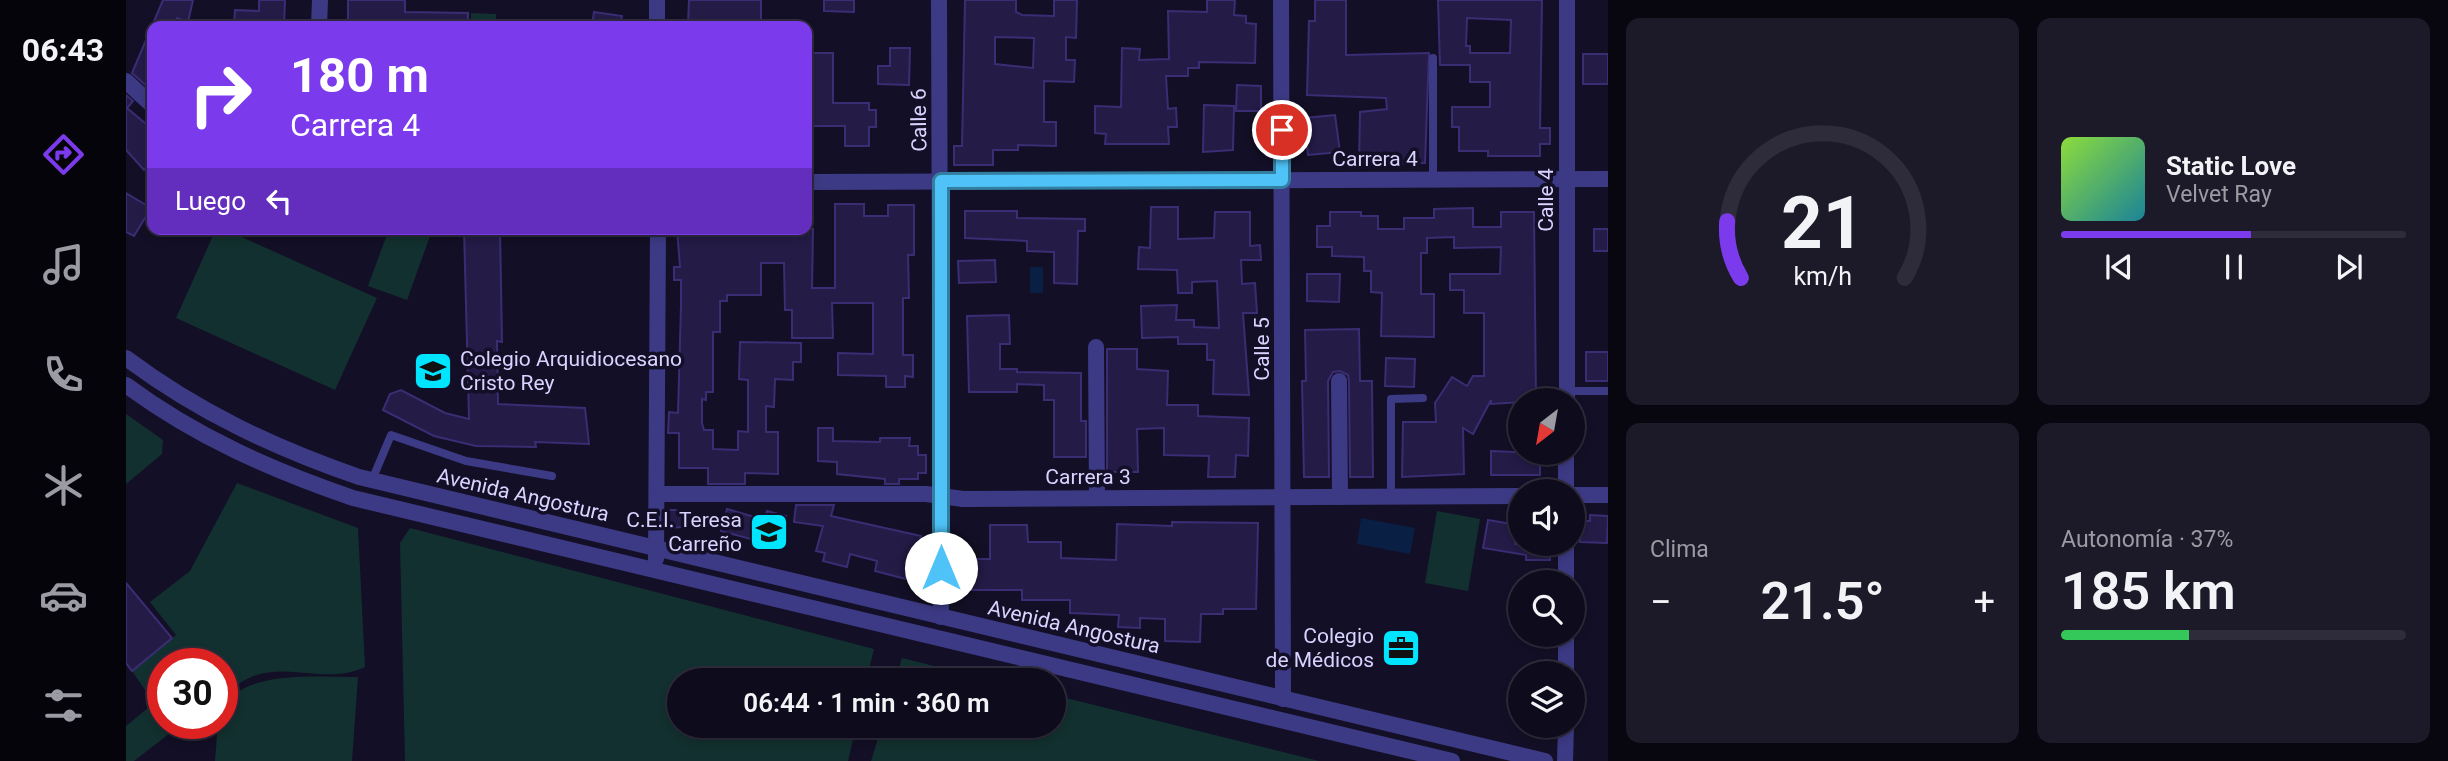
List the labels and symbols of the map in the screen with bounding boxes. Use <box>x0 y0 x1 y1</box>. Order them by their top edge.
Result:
street label: Calle 6 <box>906 88 932 152</box>
pin <box>1252 100 1312 160</box>
street label: Carrera 4 <box>1332 147 1418 171</box>
street label: Calle 4 <box>1534 168 1558 232</box>
street label: Calle 5 <box>1250 317 1274 381</box>
place label: Colegio Arquidiocesano Cristo Rey <box>460 347 682 395</box>
school or university icon: Colegio Arquidiocesano Cristo Rey <box>412 350 454 392</box>
north arrow <box>1508 388 1586 466</box>
street label: Avenida Angostura <box>435 464 611 526</box>
street label: Carrera 3 <box>1045 465 1131 489</box>
place label: C.E.I. Teresa Carreño <box>626 508 742 556</box>
school or university icon: C.E.I. Teresa Carreño <box>748 511 790 553</box>
position arrow <box>904 531 978 605</box>
street label: Avenida Angostura <box>986 596 1162 658</box>
place label: Colegio de Médicos <box>1266 624 1374 672</box>
office icon: Colegio de Médicos <box>1380 627 1422 669</box>
speed limit sign: 30 <box>147 648 238 739</box>

